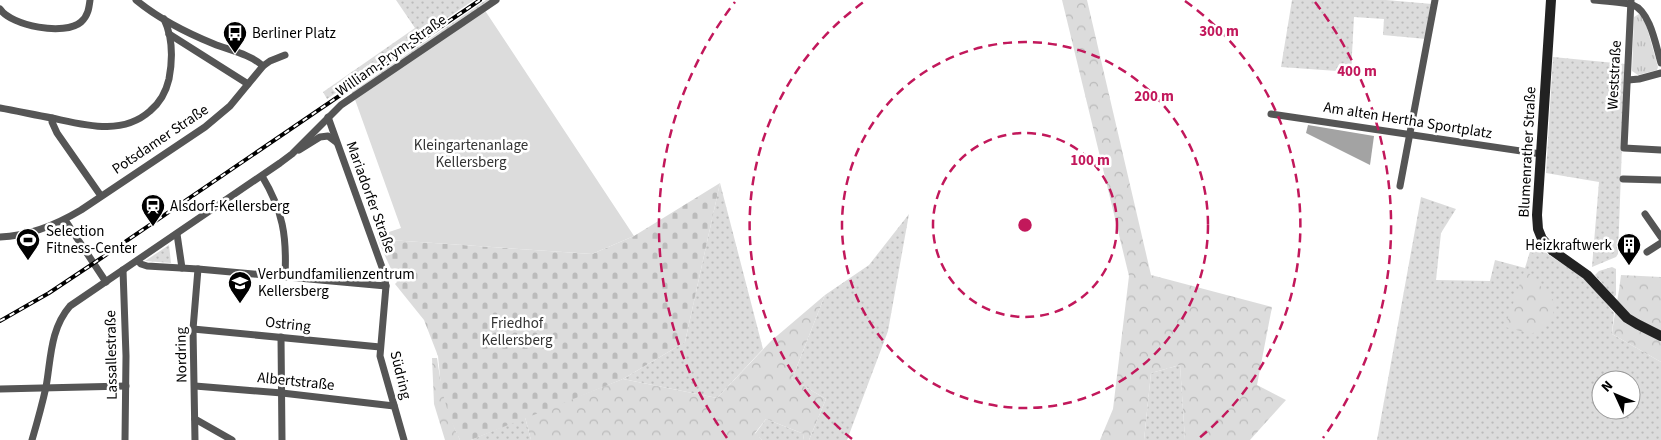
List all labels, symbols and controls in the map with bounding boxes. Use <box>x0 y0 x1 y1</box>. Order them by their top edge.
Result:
street label: William-Prym-Straße <box>332 9 451 101</box>
bus stop icon: Berliner Platz <box>222 20 248 54</box>
text: 300 m <box>1199 21 1239 42</box>
place label: Berliner Platz <box>252 23 336 44</box>
street label: Weststraße <box>1602 40 1627 110</box>
text: 400 m <box>1337 61 1377 82</box>
text: 200 m <box>1134 86 1174 107</box>
street label: Blumenrather Straße <box>1514 86 1541 218</box>
street label: Am alten Hertha Sportplatz <box>1322 97 1494 144</box>
street label: Potsdamer Straße <box>108 99 213 180</box>
park label: Kleingartenanlage Kellersberg <box>414 135 528 173</box>
street label: Mariadorfer Straße <box>341 138 401 256</box>
text: 100 m <box>1070 150 1110 171</box>
station icon: Alsdorf-Kellersberg <box>140 193 166 227</box>
place label: Alsdorf-Kellersberg <box>170 196 290 217</box>
centre of rings <box>1016 216 1034 234</box>
place label: Selection Fitness-Center <box>46 221 138 259</box>
sports icon: Selection Fitness-Center <box>15 227 41 261</box>
building icon: Heizkraftwerk <box>1616 232 1642 266</box>
place label: Heizkraftwerk <box>1525 235 1613 256</box>
place label: Verbundfamilienzentrum Kellersberg <box>258 264 415 302</box>
school or university icon: Verbundfamilienzentrum Kellersberg <box>227 270 253 304</box>
street label: Lassallestraße <box>100 310 123 400</box>
street label: Ostring <box>264 312 312 337</box>
park label: Friedhof Kellersberg <box>482 313 553 351</box>
street label: Nordring <box>171 326 192 383</box>
street label: Südring <box>384 349 417 402</box>
street label: Albertstraße <box>256 367 336 396</box>
north arrow <box>1591 370 1641 420</box>
text: N <box>1597 376 1618 397</box>

